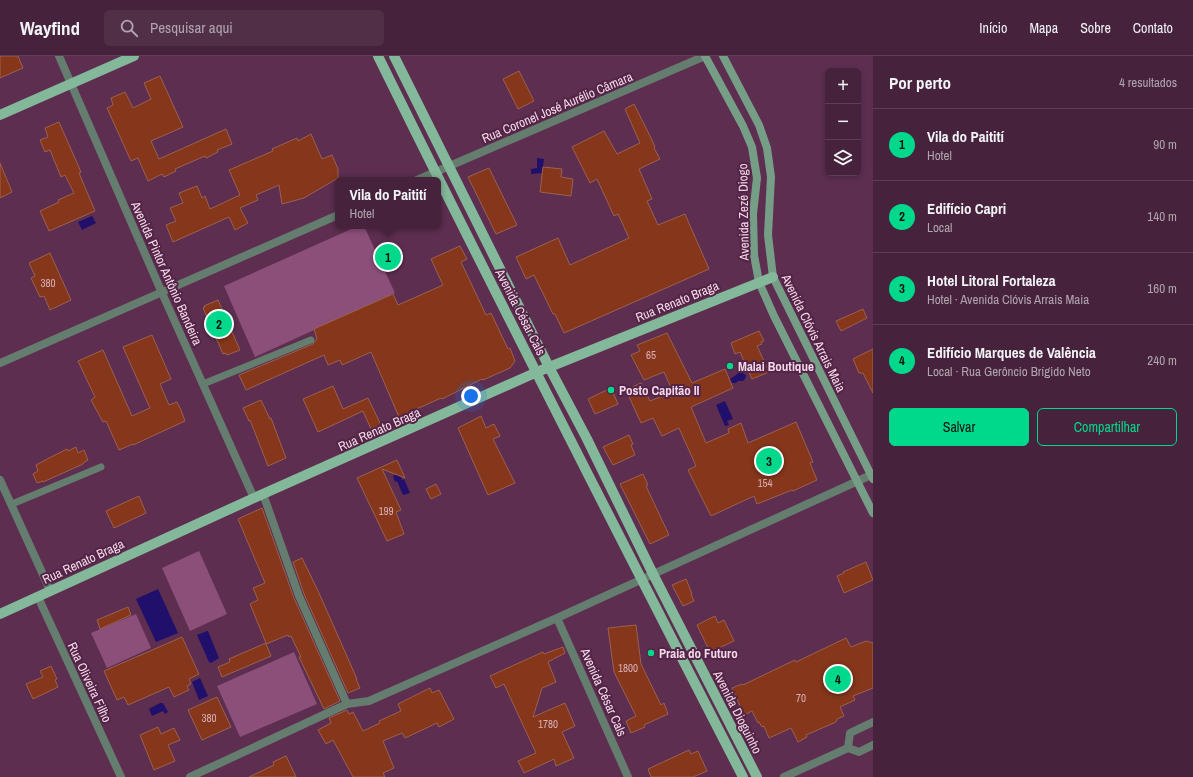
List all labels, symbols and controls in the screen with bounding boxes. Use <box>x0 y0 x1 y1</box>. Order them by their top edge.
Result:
search box <box>104 10 384 46</box>
text: Wayfind <box>20 15 80 41</box>
icon: search <box>118 17 140 39</box>
text: Pesquisar aqui <box>150 17 233 38</box>
text: Início <box>979 19 1007 37</box>
text: Mapa <box>1029 19 1058 37</box>
text: Sobre <box>1080 19 1111 37</box>
text: Contato <box>1133 19 1173 37</box>
street label: Rua Coronel José Aurélio Câmara <box>479 68 635 147</box>
map controls <box>825 68 861 176</box>
button: + <box>825 68 861 104</box>
text: Por perto <box>889 71 951 94</box>
text: 4 resultados <box>1119 74 1177 91</box>
button: − <box>825 104 861 140</box>
text: Vila do Paitití <box>927 126 1004 147</box>
text: 1 <box>899 136 905 153</box>
text: 90 m <box>1153 136 1177 153</box>
button: layers <box>825 140 861 176</box>
text: Hotel <box>927 147 952 164</box>
street label: Avenida Zezé Diogo <box>734 163 753 262</box>
popup <box>335 177 441 229</box>
text: Vila do Paitití <box>349 184 427 205</box>
street label: Avenida Pintor Antônio Bandeira <box>127 198 206 348</box>
text: Edifício Capri <box>927 198 1006 219</box>
text: Hotel <box>349 205 374 222</box>
text: 2 <box>899 208 905 225</box>
text: 140 m <box>1147 208 1177 225</box>
text: Local <box>927 219 952 236</box>
pin: 1 <box>375 242 401 272</box>
street label: Avenida César Cals <box>491 265 550 358</box>
text: Hotel Litoral Fortaleza <box>927 270 1056 291</box>
street label: Avenida Clóvis Arrais Maia <box>777 271 849 395</box>
house number: 380 <box>40 276 56 290</box>
street label: Rua Renato Braga <box>633 277 721 326</box>
text: 3 <box>899 280 905 297</box>
text: 160 m <box>1147 280 1177 297</box>
text: Hotel · Avenida Clóvis Arrais Maia <box>927 291 1089 308</box>
pin: 2 <box>206 309 232 339</box>
text: Edifício Marques de Valência <box>927 342 1096 363</box>
house number: 65 <box>646 348 656 362</box>
text: 4 <box>899 352 905 369</box>
text: 240 m <box>1147 352 1177 369</box>
place label: Malai Boutique <box>738 358 814 375</box>
marker: Malai Boutique <box>725 361 735 371</box>
text: Local · Rua Gerôncio Brígido Neto <box>927 363 1091 380</box>
place label: Posto Capitão II <box>619 382 700 399</box>
marker: Posto Capitão II <box>606 385 616 395</box>
your location <box>461 386 481 406</box>
street label: Rua Renato Braga <box>335 404 423 455</box>
button: Salvar <box>889 408 1029 446</box>
button: Compartilhar <box>1037 408 1177 446</box>
pin: 3 <box>756 446 782 476</box>
house number: 154 <box>757 476 773 490</box>
house number: 199 <box>378 504 394 518</box>
street label: Rua Renato Braga <box>40 535 127 588</box>
street label: Rua Oliveira Filho <box>64 639 116 725</box>
street label: Avenida César Cals <box>576 645 631 739</box>
place label: Praia do Futuro <box>659 645 738 662</box>
marker: Praia do Futuro <box>646 648 656 658</box>
house number: 1800 <box>618 661 638 675</box>
pin: 4 <box>825 664 851 694</box>
street label: Avenida Dioguinho <box>709 667 766 757</box>
house number: 70 <box>796 691 806 705</box>
house number: 380 <box>201 711 217 725</box>
house number: 1780 <box>538 717 558 731</box>

